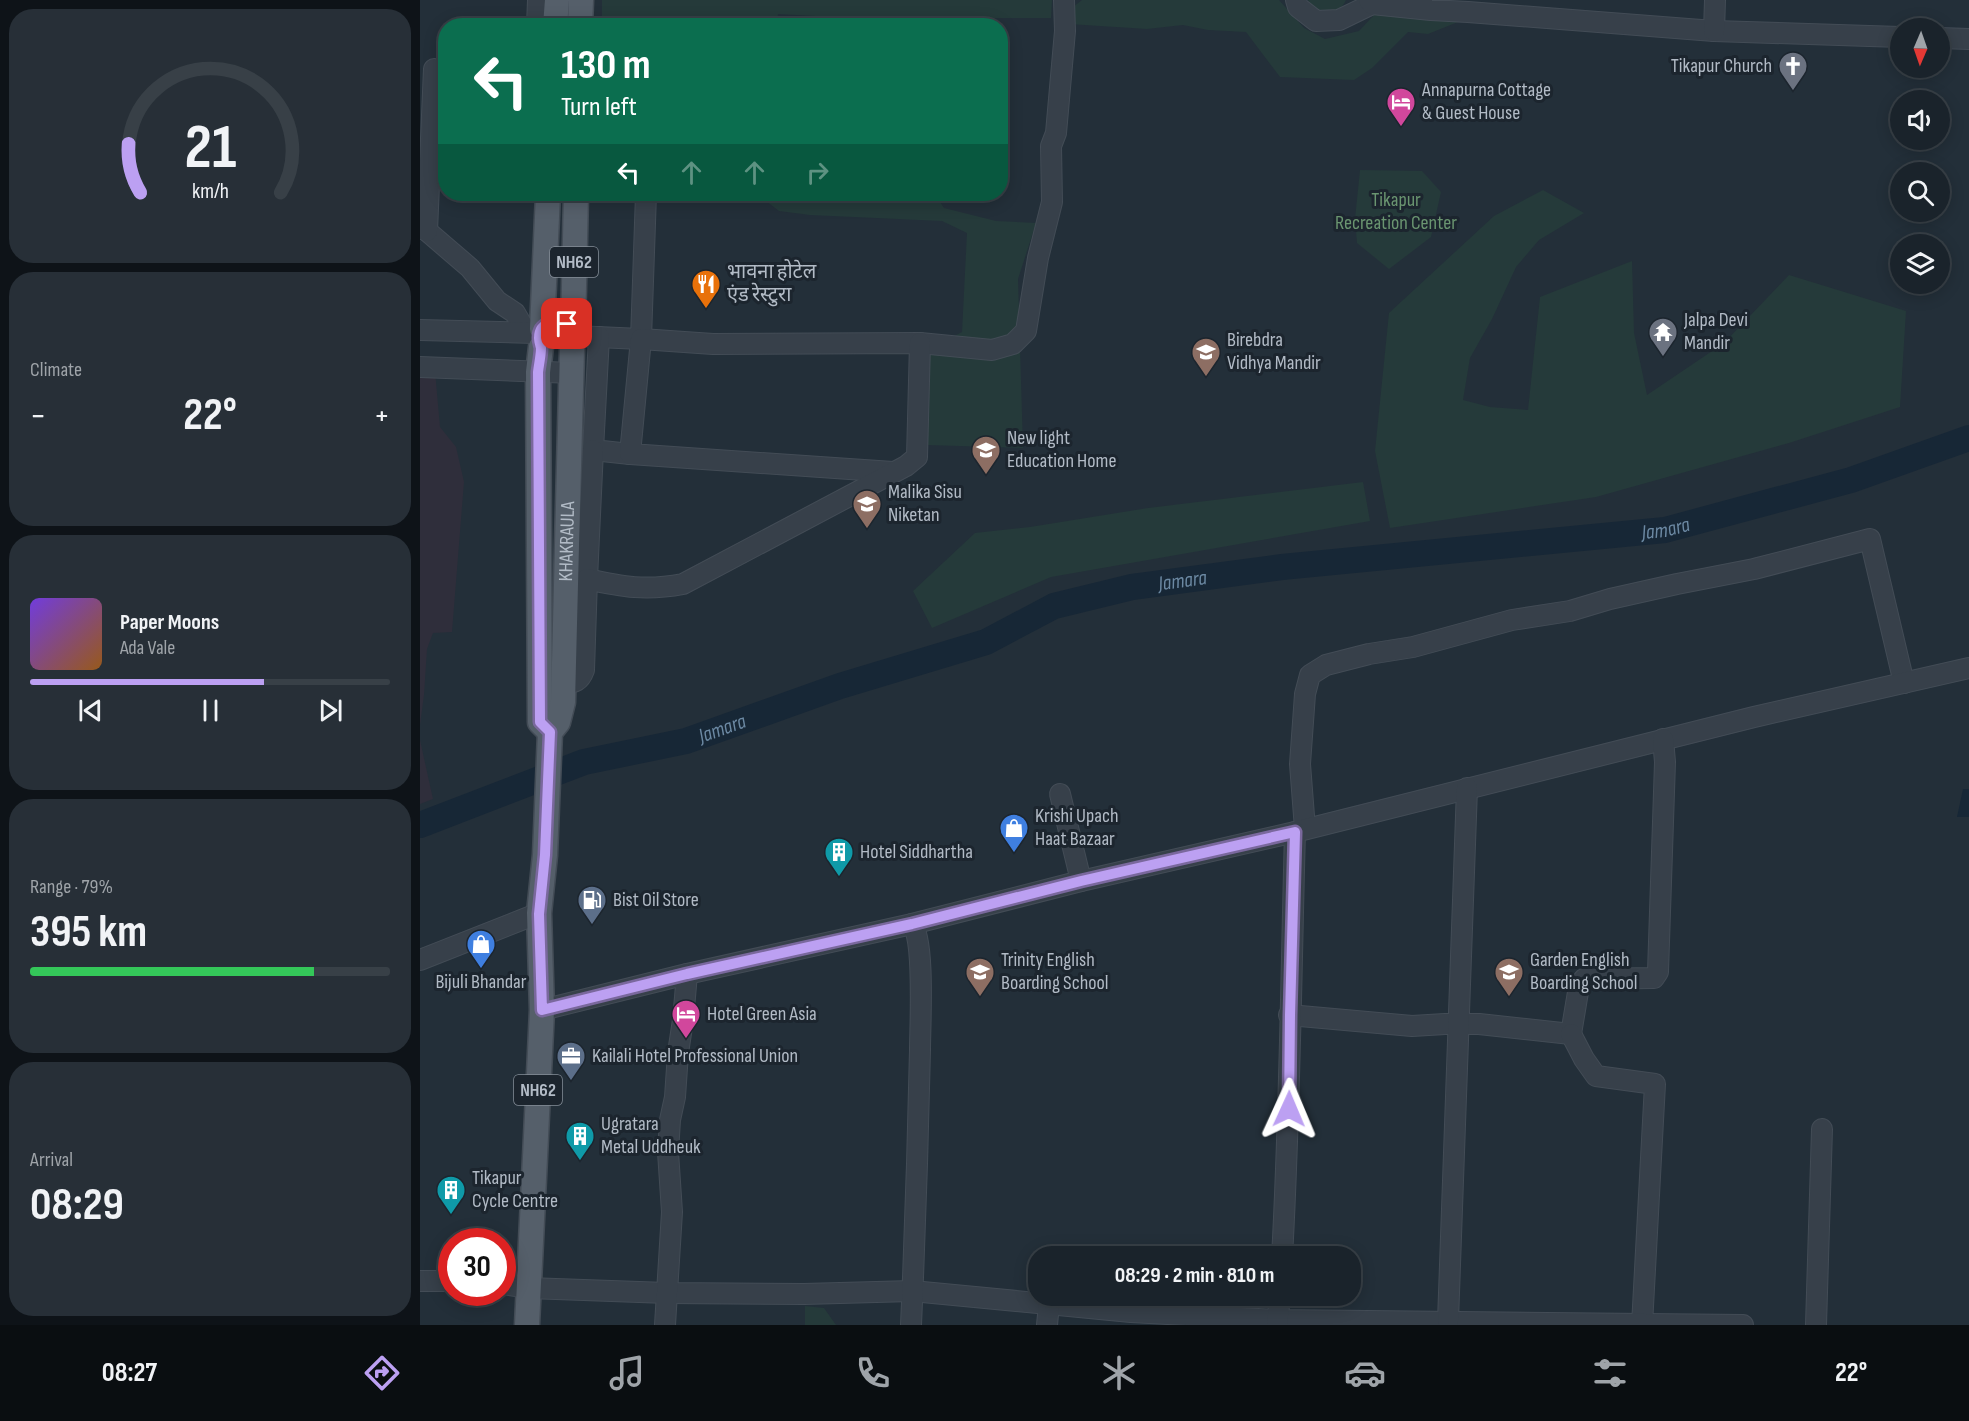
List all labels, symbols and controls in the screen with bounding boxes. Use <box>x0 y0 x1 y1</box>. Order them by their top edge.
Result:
north arrow <box>1890 18 1950 78</box>
map controls <box>1890 18 1950 294</box>
text: 130 m <box>561 40 651 91</box>
icon: left <box>462 42 540 120</box>
church icon: Tikapur Church <box>1777 50 1809 92</box>
place label: Tikapur Church <box>1671 54 1772 78</box>
place label: Annapurna Cottage & Guest House <box>1421 78 1551 125</box>
hotel icon: Annapurna Cottage & Guest House <box>1385 86 1417 128</box>
button: sound <box>1890 90 1950 150</box>
text: Turn left <box>561 91 637 123</box>
text: 21 <box>184 111 236 186</box>
icon: left <box>612 156 645 189</box>
icon: ahead <box>675 156 708 189</box>
icon: ahead <box>738 156 771 189</box>
icon: right <box>801 156 834 189</box>
button: search <box>1890 162 1950 222</box>
text: km/h <box>191 179 229 204</box>
park label: Tikapur Recreation Center <box>1335 188 1457 235</box>
button: layers <box>1890 234 1950 294</box>
road number: NH62 <box>550 247 598 277</box>
place label: भावना होटेल एंड रेस्टुरा <box>727 259 817 307</box>
restaurant icon: भावना होटेल एंड रेस्टुरा <box>690 268 722 310</box>
pin <box>541 298 592 349</box>
icon: arrive <box>550 307 583 340</box>
place label: Jalpa Devi Mandir <box>1683 308 1748 355</box>
temple icon: Jalpa Devi Mandir <box>1647 316 1679 358</box>
place label: Birebdra Vidhya Mandir <box>1227 328 1321 375</box>
school or university icon: Birebdra Vidhya Mandir <box>1190 336 1222 378</box>
text: Climate <box>30 358 82 382</box>
text: 22° <box>183 388 237 443</box>
text: − <box>30 396 46 436</box>
text: + <box>374 396 390 436</box>
place label: New light Education Home <box>1007 426 1116 473</box>
school or university icon: New light Education Home <box>970 434 1002 476</box>
place label: Malika Sisu Niketan <box>888 480 962 527</box>
school or university icon: Malika Sisu Niketan <box>851 488 883 530</box>
street label: KHAKRAULA <box>554 500 580 582</box>
water label: Jamara <box>1638 511 1693 545</box>
water label: Jamara <box>1155 565 1209 596</box>
text: Paper Moons <box>120 609 219 636</box>
text: Ada Vale <box>120 636 175 660</box>
icon: previous <box>74 694 107 727</box>
icon: pause <box>194 694 227 727</box>
icon: next <box>314 694 347 727</box>
water label: Jamara <box>693 708 749 749</box>
place label: Krishi Upach Haat Bazaar <box>1035 804 1118 851</box>
shop icon: Krishi Upach Haat Bazaar <box>998 812 1030 854</box>
building icon: Hotel Siddhartha <box>823 836 855 878</box>
place label: Hotel Siddhartha <box>860 840 973 864</box>
text: Range · 79% <box>30 875 113 899</box>
fuel station icon: Bist Oil Store <box>576 884 608 926</box>
place label: Bist Oil Store <box>613 888 699 912</box>
text: 395 km <box>30 905 147 960</box>
shop icon: Bijuli Bhandar <box>465 928 497 970</box>
place label: Trinity English Boarding School <box>1001 948 1109 995</box>
place label: Garden English Boarding School <box>1530 948 1638 995</box>
school or university icon: Trinity English Boarding School <box>964 956 996 998</box>
school or university icon: Garden English Boarding School <box>1493 956 1525 998</box>
place label: Bijuli Bhandar <box>435 970 527 994</box>
hotel icon: Hotel Green Asia <box>670 998 702 1040</box>
place label: Hotel Green Asia <box>707 1002 817 1026</box>
office icon: Kailali Hotel Professional Union <box>555 1040 587 1082</box>
place label: Kailali Hotel Professional Union <box>592 1044 798 1068</box>
road number: NH62 <box>514 1075 562 1105</box>
position arrow <box>1257 1077 1321 1141</box>
place label: Ugratara Metal Uddheuk <box>601 1112 701 1159</box>
building icon: Ugratara Metal Uddheuk <box>564 1120 596 1162</box>
text: Arrival <box>30 1148 73 1172</box>
place label: Tikapur Cycle Centre <box>472 1166 558 1213</box>
building icon: Tikapur Cycle Centre <box>435 1174 467 1216</box>
text: 08:29 <box>30 1178 124 1233</box>
speed limit sign: 30 <box>438 1228 516 1306</box>
text: 08:29 · 2 min · 810 m <box>1115 1262 1274 1289</box>
icon: directions <box>361 1352 403 1394</box>
icon: music <box>606 1352 648 1394</box>
icon: phone <box>852 1352 894 1394</box>
icon: climate <box>1098 1352 1140 1394</box>
icon: car <box>1344 1352 1386 1394</box>
icon: filters <box>1589 1352 1631 1394</box>
text: 08:27 <box>102 1357 157 1389</box>
text: 22° <box>1835 1357 1867 1389</box>

